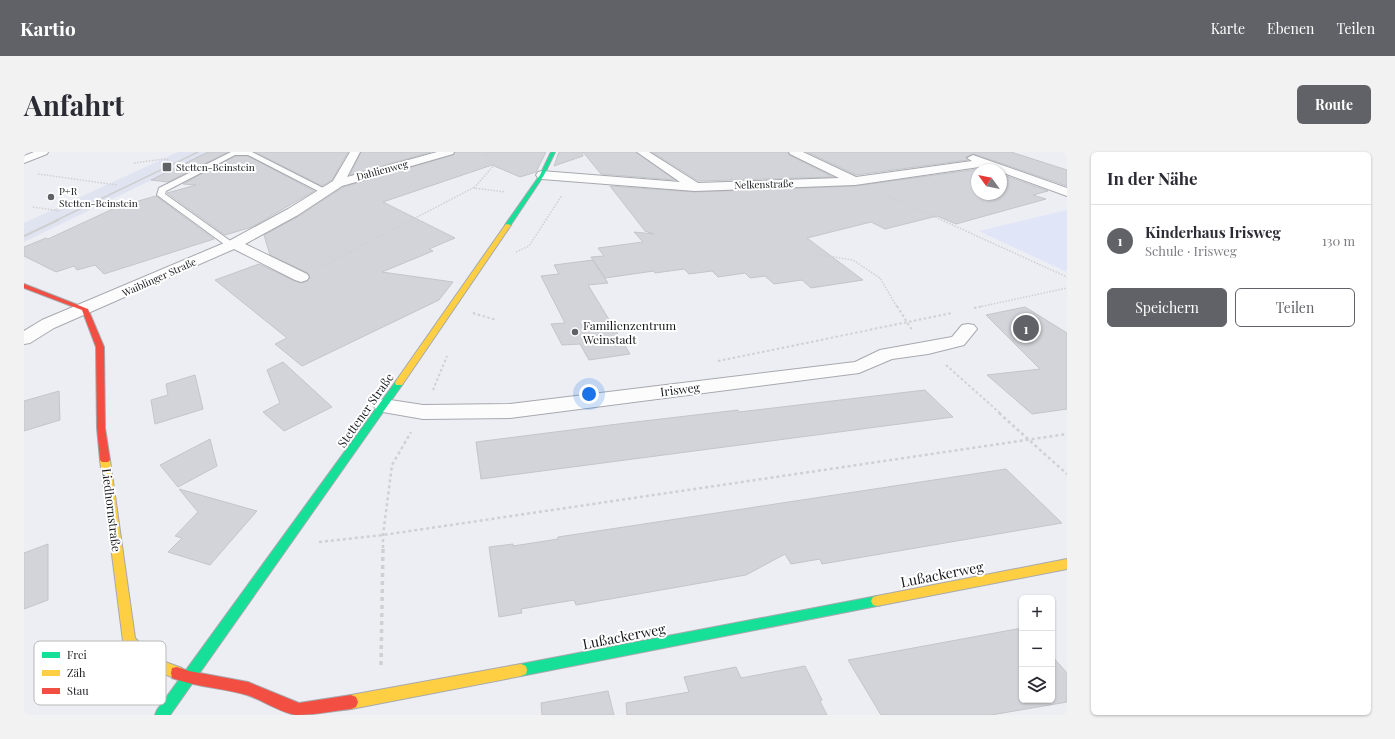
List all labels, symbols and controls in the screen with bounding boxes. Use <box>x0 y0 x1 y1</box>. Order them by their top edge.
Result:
text: Kartio <box>20 15 76 41</box>
text: Karte <box>1211 19 1245 38</box>
text: Ebenen <box>1267 19 1314 38</box>
text: Teilen <box>1336 19 1375 38</box>
button: Route <box>1297 85 1371 124</box>
text: Anfahrt <box>24 86 124 123</box>
street label: Dahlienweg <box>355 156 410 184</box>
place label: Stetten-Beinstein <box>176 160 255 174</box>
marker: Stetten-Beinstein <box>161 161 173 173</box>
north arrow <box>971 164 1007 200</box>
text: In der Nähe <box>1107 167 1198 189</box>
street label: Nelkenstraße <box>734 176 794 192</box>
place label: P+R Stetten-Beinstein <box>59 184 138 210</box>
marker: P+R Stetten-Beinstein <box>46 192 56 202</box>
text: Kinderhaus Irisweg <box>1145 222 1281 242</box>
text: 1 <box>1118 232 1122 249</box>
text: 130 m <box>1322 232 1355 249</box>
text: Schule · Irisweg <box>1145 242 1237 259</box>
street label: Waiblinger Straße <box>119 254 198 300</box>
button: Speichern <box>1107 288 1227 327</box>
button: Teilen <box>1235 288 1355 327</box>
pin: 1 <box>1013 313 1039 343</box>
place label: Familienzentrum Weinstadt <box>582 317 677 347</box>
marker: Familienzentrum Weinstadt <box>570 327 580 337</box>
street label: Stettener Straße <box>333 370 397 450</box>
street label: Irisweg <box>659 379 701 399</box>
your location <box>579 384 599 404</box>
street label: Liedhornstraße <box>99 467 125 553</box>
street label: Lußackerweg <box>899 557 986 591</box>
map controls <box>1019 595 1055 703</box>
button: + <box>1019 595 1055 631</box>
street label: Lußackerweg <box>581 619 668 653</box>
button: − <box>1019 631 1055 667</box>
legend <box>34 641 166 705</box>
text: Frei <box>67 647 87 662</box>
text: Zäh <box>67 665 86 680</box>
button: layers <box>1019 667 1055 703</box>
text: Stau <box>67 683 89 698</box>

